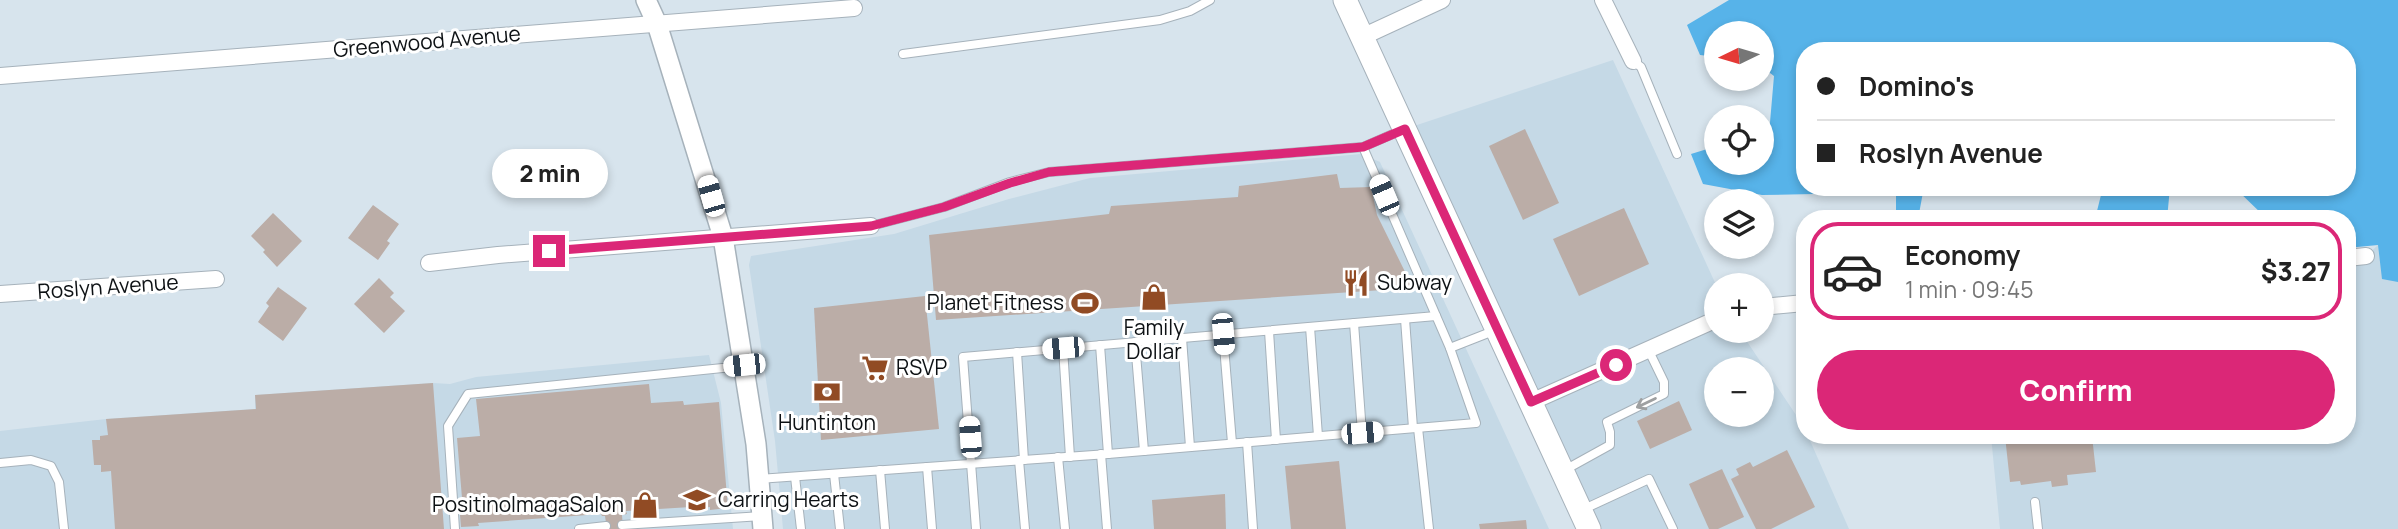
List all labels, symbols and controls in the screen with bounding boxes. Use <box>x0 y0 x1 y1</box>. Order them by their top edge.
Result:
street label: Greenwood Avenue <box>332 19 522 63</box>
north arrow <box>1704 21 1774 91</box>
map controls <box>1704 21 1774 427</box>
text: Domino's <box>1859 68 1974 104</box>
button: locate <box>1704 105 1774 175</box>
text: Roslyn Avenue <box>1859 135 2043 171</box>
callout: 2 min <box>491 149 607 198</box>
text: 2 min <box>520 157 581 189</box>
car <box>1367 172 1402 218</box>
car <box>696 173 727 219</box>
button: layers <box>1704 189 1774 259</box>
route end <box>533 235 565 267</box>
text: Economy <box>1905 237 2020 273</box>
icon: car <box>1821 240 1884 303</box>
text: $3.27 <box>2261 253 2331 289</box>
street label: Roslyn Avenue <box>37 267 179 305</box>
restaurant icon: Subway <box>1341 268 1371 298</box>
place label: Subway <box>1377 268 1452 296</box>
button: + <box>1704 273 1774 343</box>
text: 1 min · 09:45 <box>1905 273 2034 305</box>
shop icon: Family Dollar <box>1139 282 1169 312</box>
place label: Planet Fitness <box>927 288 1064 316</box>
sports icon: Planet Fitness <box>1070 288 1100 318</box>
car <box>1211 312 1236 356</box>
place label: Family Dollar <box>1124 313 1184 365</box>
car <box>1042 336 1085 360</box>
route start <box>1600 349 1632 381</box>
button: Confirm <box>1817 350 2335 430</box>
car <box>723 352 766 378</box>
supermarket icon: RSVP <box>860 353 890 383</box>
place label: RSVP <box>896 353 947 381</box>
button: − <box>1704 357 1774 427</box>
bank icon: Huntinton <box>812 377 842 407</box>
one-way arrow <box>1636 396 1657 410</box>
place label: Huntinton <box>778 408 876 436</box>
car <box>959 415 982 459</box>
car <box>1341 421 1384 445</box>
school or university icon: Carring Hearts <box>682 485 712 515</box>
place label: Carring Hearts <box>718 485 859 513</box>
place label: PositinoImagaSalon <box>432 490 624 518</box>
shop icon: PositinoImagaSalon <box>630 490 660 520</box>

